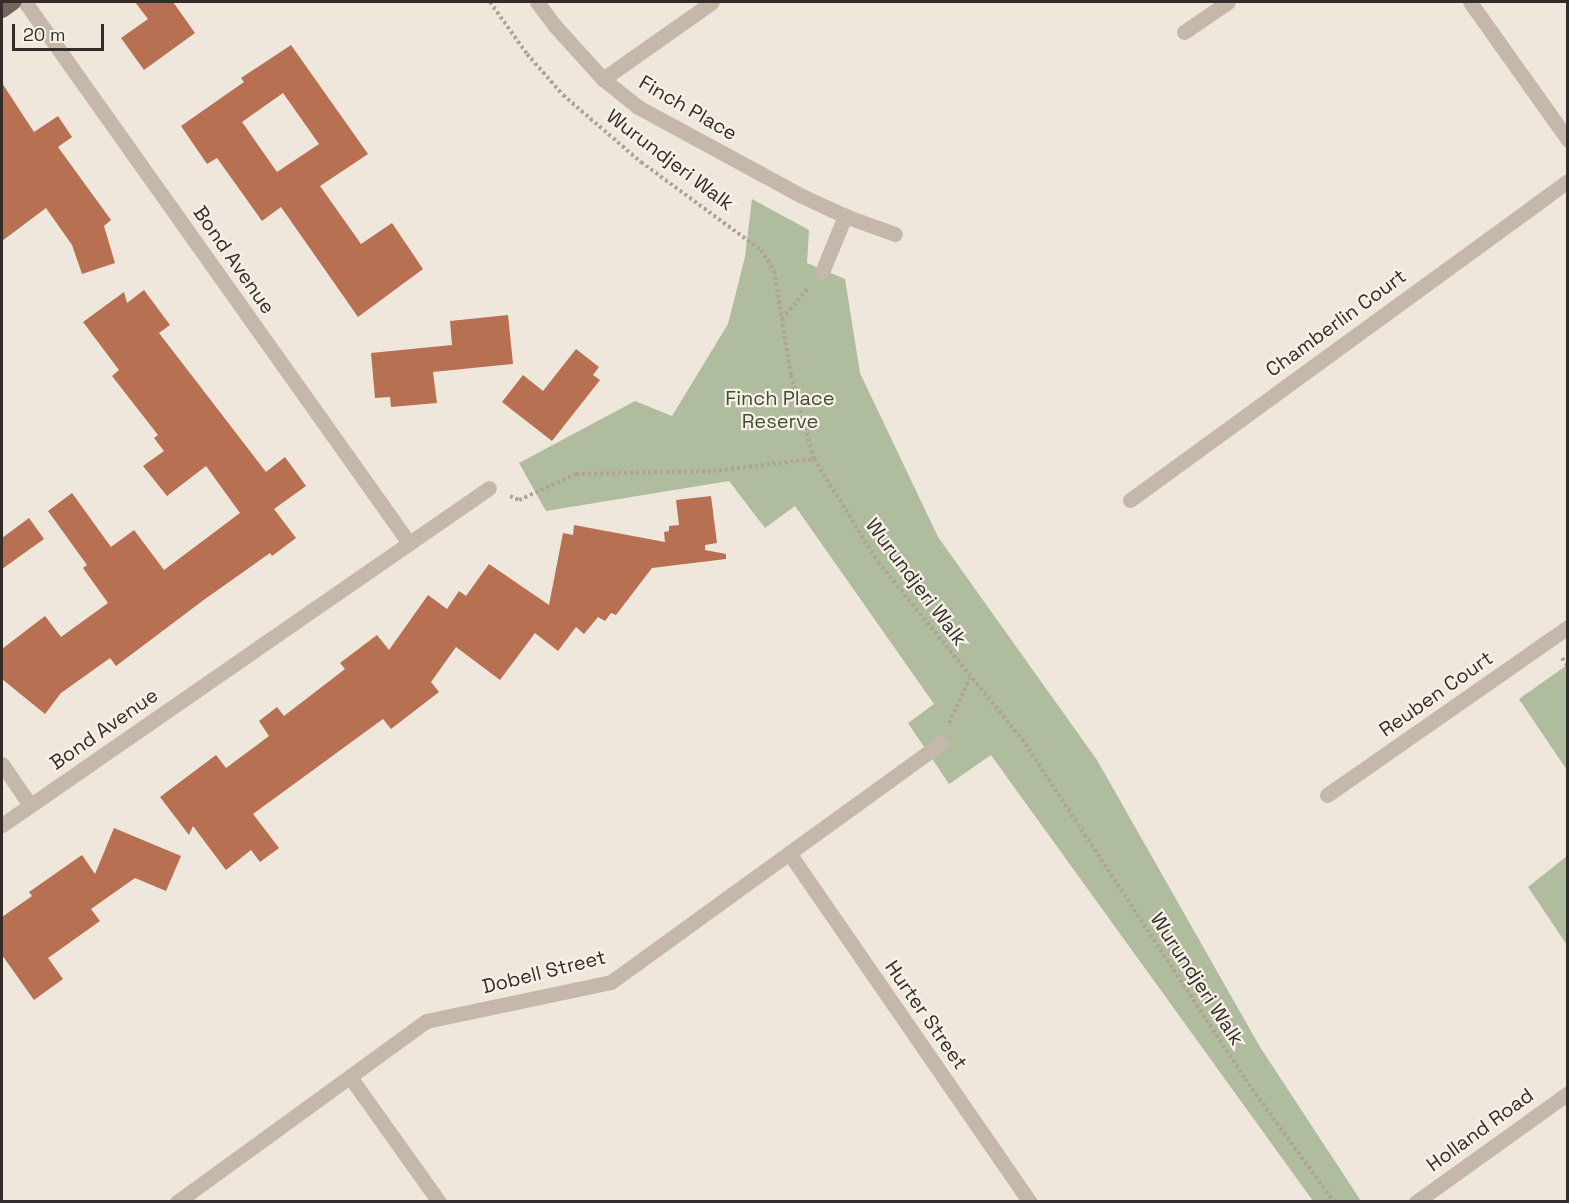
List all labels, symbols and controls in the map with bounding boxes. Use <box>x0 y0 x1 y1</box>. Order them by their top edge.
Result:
scale bar <box>15 12 106 50</box>
text: 20 m <box>23 23 66 46</box>
street label: Finch Place <box>635 70 741 146</box>
street label: Wurundjeri Walk <box>602 104 738 216</box>
street label: Bond Avenue <box>188 201 280 319</box>
street label: Chamberlin Court <box>1261 264 1411 382</box>
park label: Finch Place Reserve <box>725 386 835 433</box>
street label: Wurundjeri Walk <box>860 514 972 650</box>
street label: Reuben Court <box>1375 646 1497 742</box>
street label: Bond Avenue <box>45 683 163 775</box>
street label: Wurundjeri Walk <box>1145 908 1249 1050</box>
street label: Dobell Street <box>480 945 608 999</box>
street label: Hurter Street <box>880 956 972 1074</box>
street label: Holland Road <box>1422 1083 1538 1177</box>

